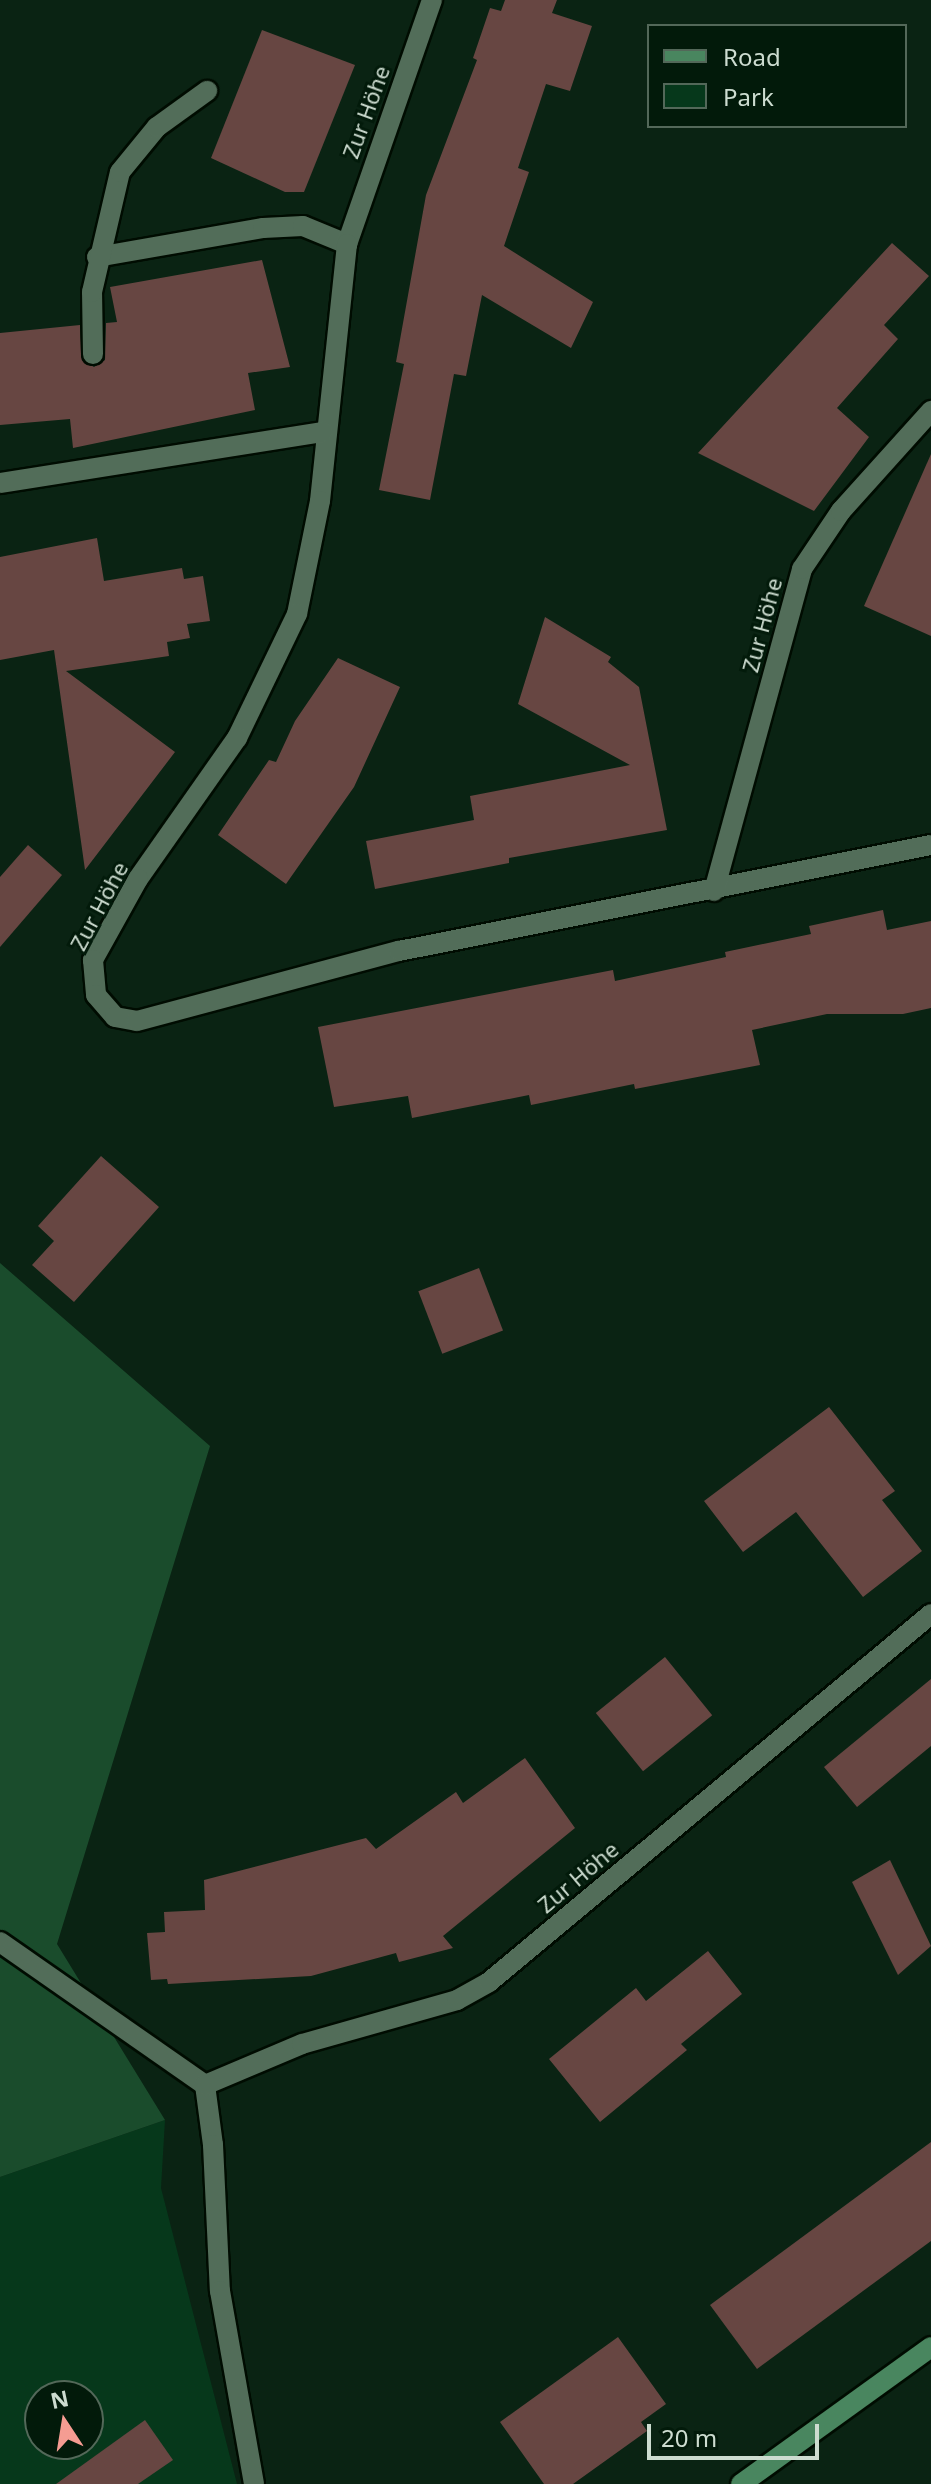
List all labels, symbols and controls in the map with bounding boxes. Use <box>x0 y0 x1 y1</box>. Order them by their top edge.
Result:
legend <box>647 24 907 128</box>
text: Road <box>723 40 781 73</box>
street label: Zur Höhe <box>337 62 395 162</box>
text: Park <box>723 80 774 113</box>
street label: Zur Höhe <box>737 575 787 675</box>
street label: Zur Höhe <box>65 857 133 955</box>
street label: Zur Höhe <box>533 1836 623 1918</box>
north arrow <box>24 2380 104 2460</box>
text: N <box>48 2382 71 2415</box>
scale bar <box>651 2408 823 2458</box>
text: 20 m <box>661 2421 717 2454</box>

